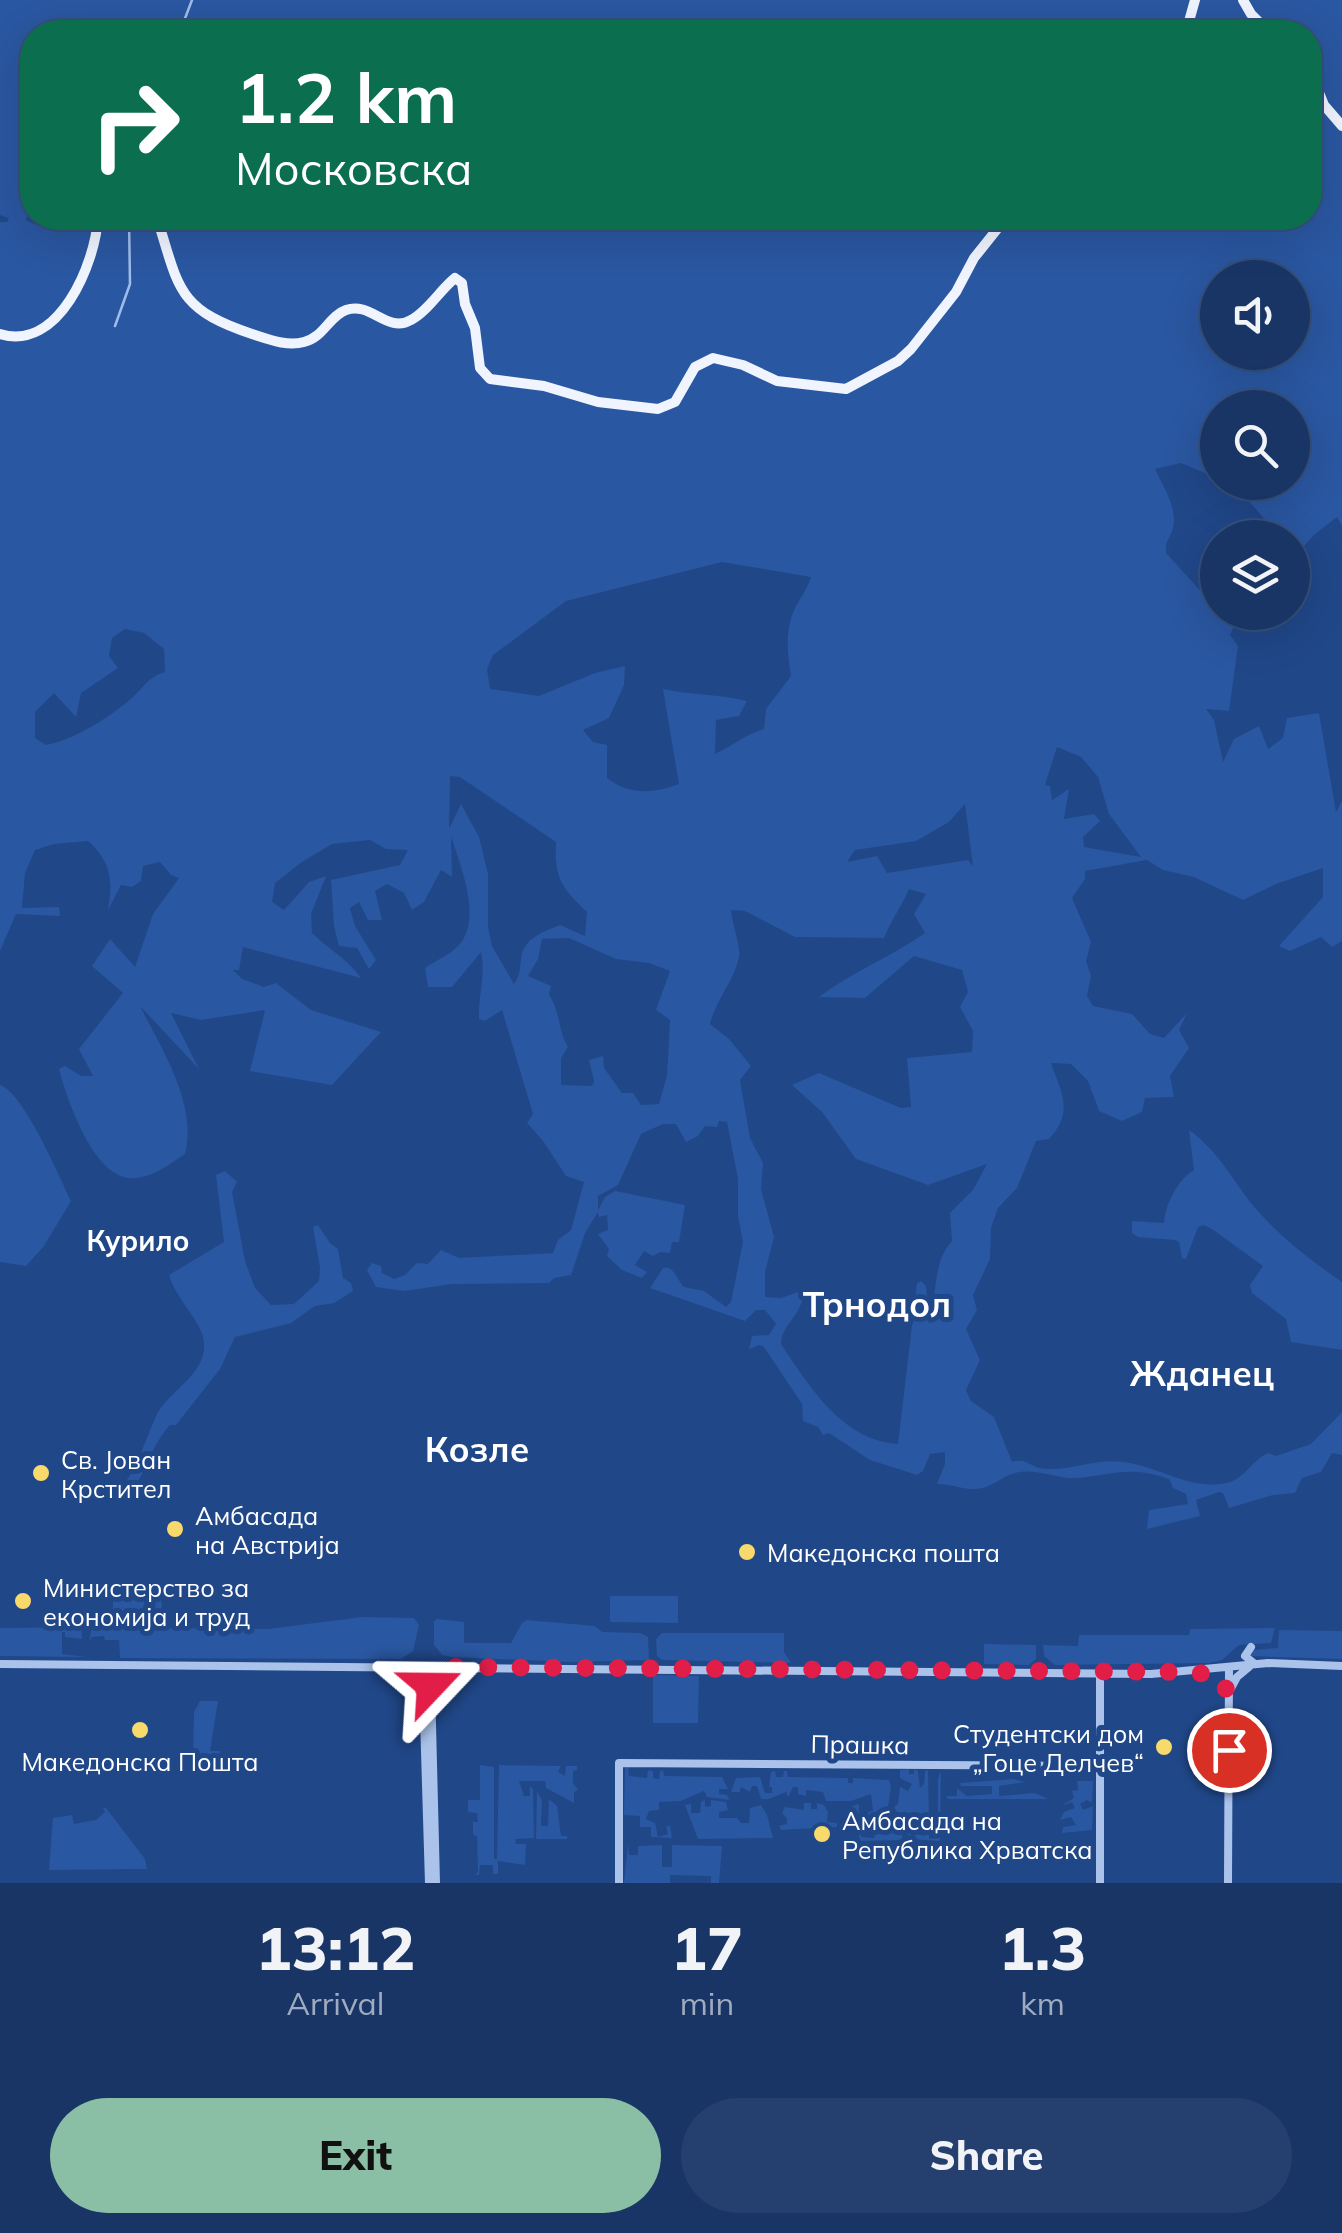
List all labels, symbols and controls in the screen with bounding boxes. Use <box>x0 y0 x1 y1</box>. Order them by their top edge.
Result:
text: 1.2 km <box>235 53 457 141</box>
icon: right <box>70 60 200 190</box>
text: Московска <box>235 140 472 196</box>
map controls <box>1200 260 1310 630</box>
button: sound <box>1200 260 1310 370</box>
button: search <box>1200 390 1310 500</box>
button: layers <box>1200 520 1310 630</box>
district label: Курило <box>86 1223 190 1258</box>
district label: Трнодол <box>803 1282 951 1326</box>
district label: Жданец <box>1130 1351 1274 1395</box>
district label: Козле <box>425 1427 529 1471</box>
place label: Св. Јован Крстител <box>61 1444 171 1504</box>
marker: Св. Јован Крстител <box>30 1462 52 1484</box>
place label: Амбасада на Австрија <box>195 1500 340 1560</box>
marker: Амбасада на Австрија <box>164 1518 186 1540</box>
place label: Македонска пошта <box>767 1537 1000 1568</box>
marker: Македонска пошта <box>736 1541 758 1563</box>
place label: Министерство за економија и труд <box>43 1572 250 1632</box>
marker: Министерство за економија и труд <box>12 1590 34 1612</box>
position arrow <box>379 1634 483 1738</box>
pin <box>1187 1708 1272 1793</box>
place label: Студентски дом „Гоце Делчев“ <box>953 1718 1144 1778</box>
marker: Македонска Пошта <box>129 1719 151 1741</box>
icon: arrive <box>1202 1723 1257 1778</box>
street label: Прашка <box>810 1728 910 1760</box>
marker: Студентски дом „Гоце Делчев“ <box>1153 1736 1175 1758</box>
place label: Македонска Пошта <box>21 1746 259 1777</box>
place label: Aмбасада на Република Хрватска <box>842 1805 1093 1865</box>
marker: Aмбасада на Република Хрватска <box>811 1823 833 1845</box>
text: 13:12 <box>256 1910 415 1985</box>
text: 17 <box>671 1910 743 1985</box>
text: 1.3 <box>999 1910 1086 1985</box>
text: Arrival <box>287 1983 384 2023</box>
text: min <box>680 1983 734 2023</box>
text: km <box>1020 1983 1065 2023</box>
button: Exit <box>50 2098 661 2213</box>
button: Share <box>681 2098 1292 2213</box>

